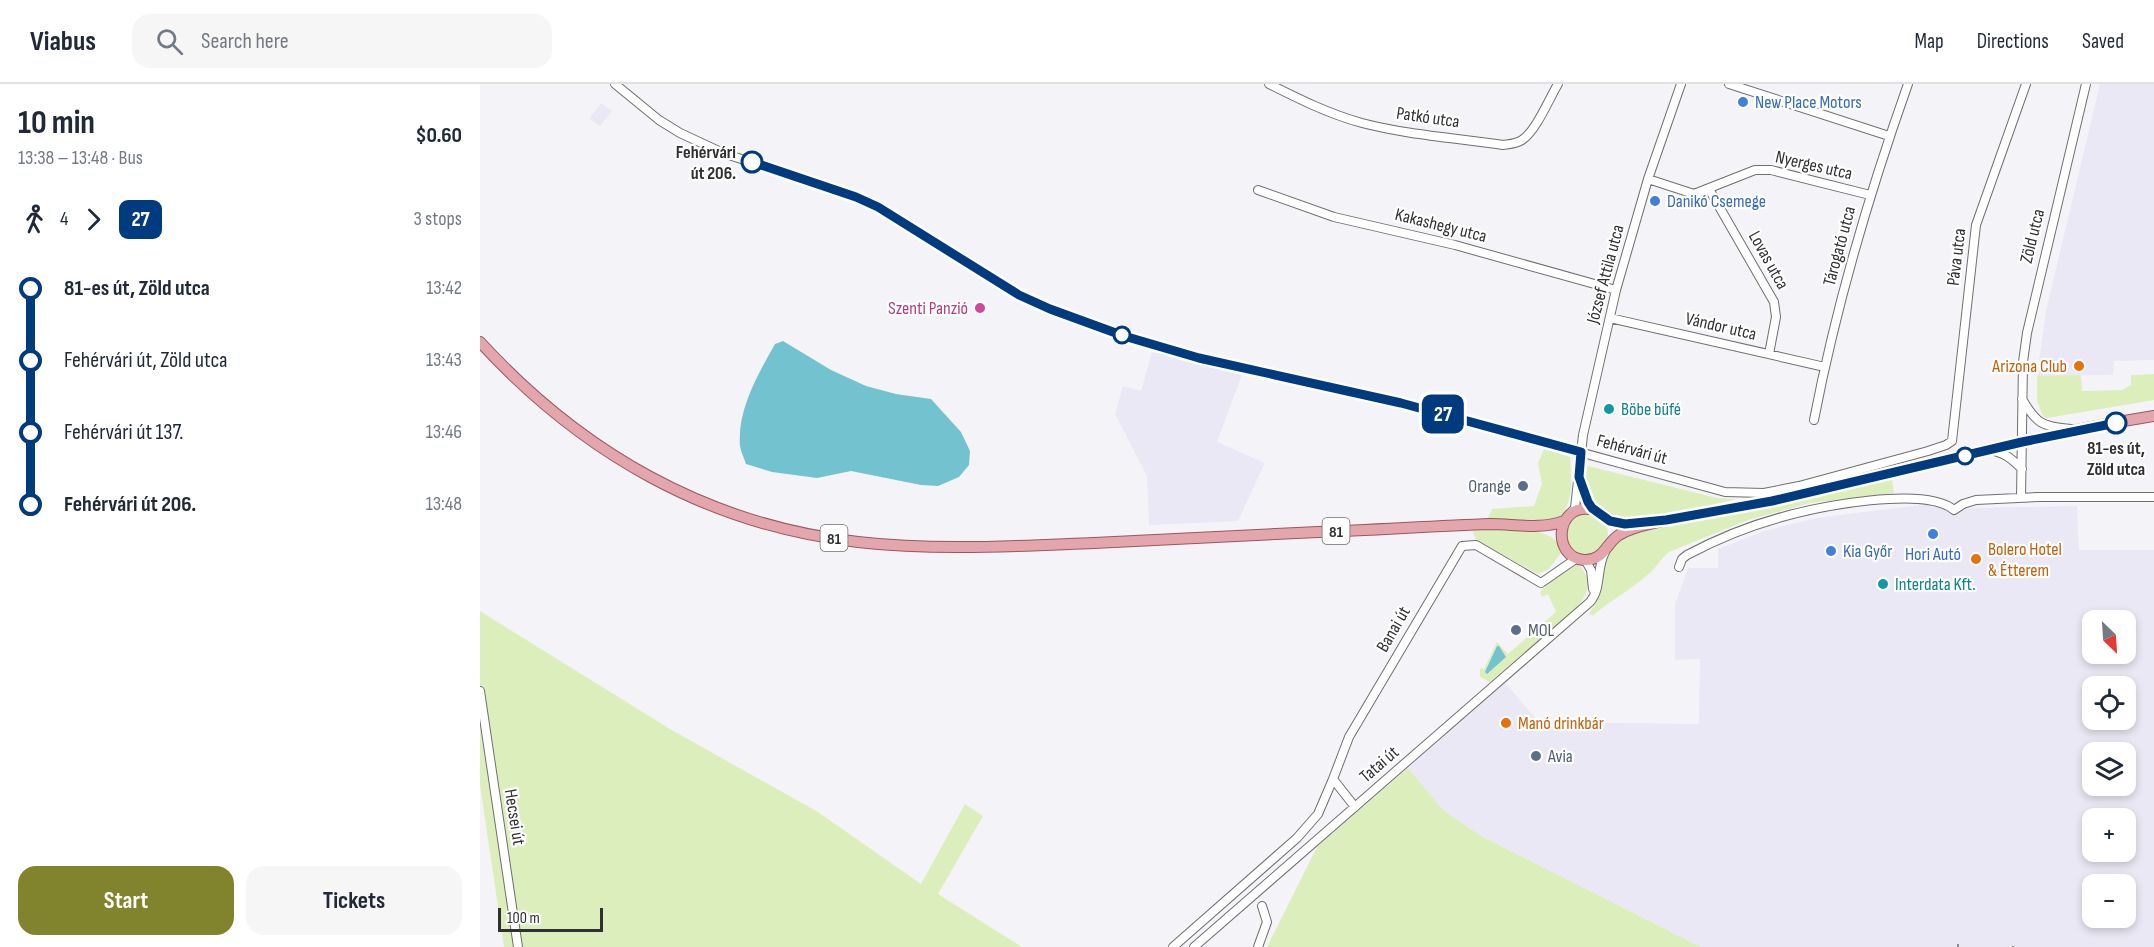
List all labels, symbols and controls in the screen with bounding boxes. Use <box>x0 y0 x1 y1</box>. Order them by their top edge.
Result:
search box <box>132 14 552 68</box>
text: Viabus <box>30 25 96 58</box>
icon: search <box>153 25 186 58</box>
text: Search here <box>201 28 288 55</box>
text: Map <box>1914 29 1944 54</box>
text: Directions <box>1977 29 2049 54</box>
text: Saved <box>2082 29 2124 54</box>
place label: New Place Motors <box>1755 92 1862 113</box>
marker: New Place Motors <box>1736 95 1750 109</box>
text: 10 min <box>18 103 95 143</box>
street label: Patkó utca <box>1395 103 1461 132</box>
text: $0.60 <box>415 122 462 149</box>
place label: Fehérvári út 206. <box>676 142 736 184</box>
text: 13:38 – 13:48 · Bus <box>18 146 143 170</box>
street label: Nyerges utca <box>1773 146 1854 185</box>
marker: Fehérvári út 206. <box>741 151 763 173</box>
place label: Danikó Csemege <box>1667 191 1766 212</box>
marker: Danikó Csemege <box>1648 194 1662 208</box>
icon: walk <box>18 203 51 236</box>
icon: forward <box>77 203 110 236</box>
street label: Kakashegy utca <box>1393 204 1489 247</box>
street label: Tárogató utca <box>1819 204 1860 288</box>
text: 4 <box>60 207 68 231</box>
text: 27 <box>131 207 150 232</box>
text: 3 stops <box>414 207 462 231</box>
street label: Zöld utca <box>2016 207 2049 265</box>
street label: József Attila utca <box>1582 222 1629 327</box>
street label: Lovas utca <box>1744 227 1793 293</box>
street label: Páva utca <box>1943 227 1970 287</box>
text: 81-es út, Zöld utca <box>64 275 210 302</box>
text: 13:42 <box>426 276 462 300</box>
place label: Szenti Panzió <box>888 298 968 319</box>
marker: Szenti Panzió <box>973 301 987 315</box>
street label: Vándor utca <box>1683 308 1758 345</box>
unlabelled marker <box>1113 326 1131 344</box>
text: Fehérvári út, Zöld utca <box>64 347 228 374</box>
text: 13:43 <box>426 348 462 372</box>
place label: Arizona Club <box>1991 356 2067 377</box>
marker: Arizona Club <box>2072 359 2086 373</box>
line badge: 27 <box>1416 394 1470 434</box>
place label: Böbe büfé <box>1621 399 1681 420</box>
text: 27 <box>1434 402 1452 427</box>
marker: Böbe büfé <box>1602 402 1616 416</box>
marker: 81-es út, Zöld utca <box>2105 412 2127 434</box>
text: Fehérvári út 137. <box>64 419 183 446</box>
text: 13:46 <box>426 420 462 444</box>
street label: Fehérvári út <box>1594 430 1670 469</box>
place label: 81-es út, Zöld utca <box>2087 438 2145 480</box>
unlabelled marker <box>1956 447 1974 465</box>
place label: Orange <box>1468 476 1511 497</box>
marker: Orange <box>1516 479 1530 493</box>
text: Fehérvári út 206. <box>64 491 196 518</box>
text: 13:48 <box>426 492 462 516</box>
road number: 81 <box>1322 518 1350 544</box>
road number: 81 <box>820 525 848 551</box>
marker: Hori Autó <box>1926 527 1940 541</box>
place label: Bolero Hotel & Étterem <box>1988 539 2062 581</box>
place label: Kia Győr <box>1843 541 1893 562</box>
marker: Kia Győr <box>1824 544 1838 558</box>
place label: Hori Autó <box>1905 544 1961 565</box>
marker: Bolero Hotel & Étterem <box>1969 552 1983 566</box>
place label: Interdata Kft. <box>1895 574 1976 595</box>
marker: Interdata Kft. <box>1876 577 1890 591</box>
street label: Banai út <box>1372 602 1415 656</box>
north arrow <box>2082 610 2136 664</box>
map controls <box>2082 610 2136 928</box>
place label: MOL <box>1528 620 1555 641</box>
marker: MOL <box>1509 623 1523 637</box>
button: locate <box>2082 676 2136 730</box>
place label: Manó drinkbár <box>1518 713 1604 734</box>
marker: Manó drinkbár <box>1499 716 1513 730</box>
street label: Tatai út <box>1356 741 1403 787</box>
button: layers <box>2082 742 2136 796</box>
place label: Avia <box>1547 746 1573 767</box>
marker: Avia <box>1529 749 1543 763</box>
street label: Hecsei út <box>500 788 529 847</box>
button: + <box>2082 808 2136 862</box>
button: Start <box>18 866 234 935</box>
button: Tickets <box>246 866 462 935</box>
button: − <box>2082 874 2136 928</box>
scale bar <box>498 905 603 932</box>
text: 100 m <box>507 909 540 928</box>

